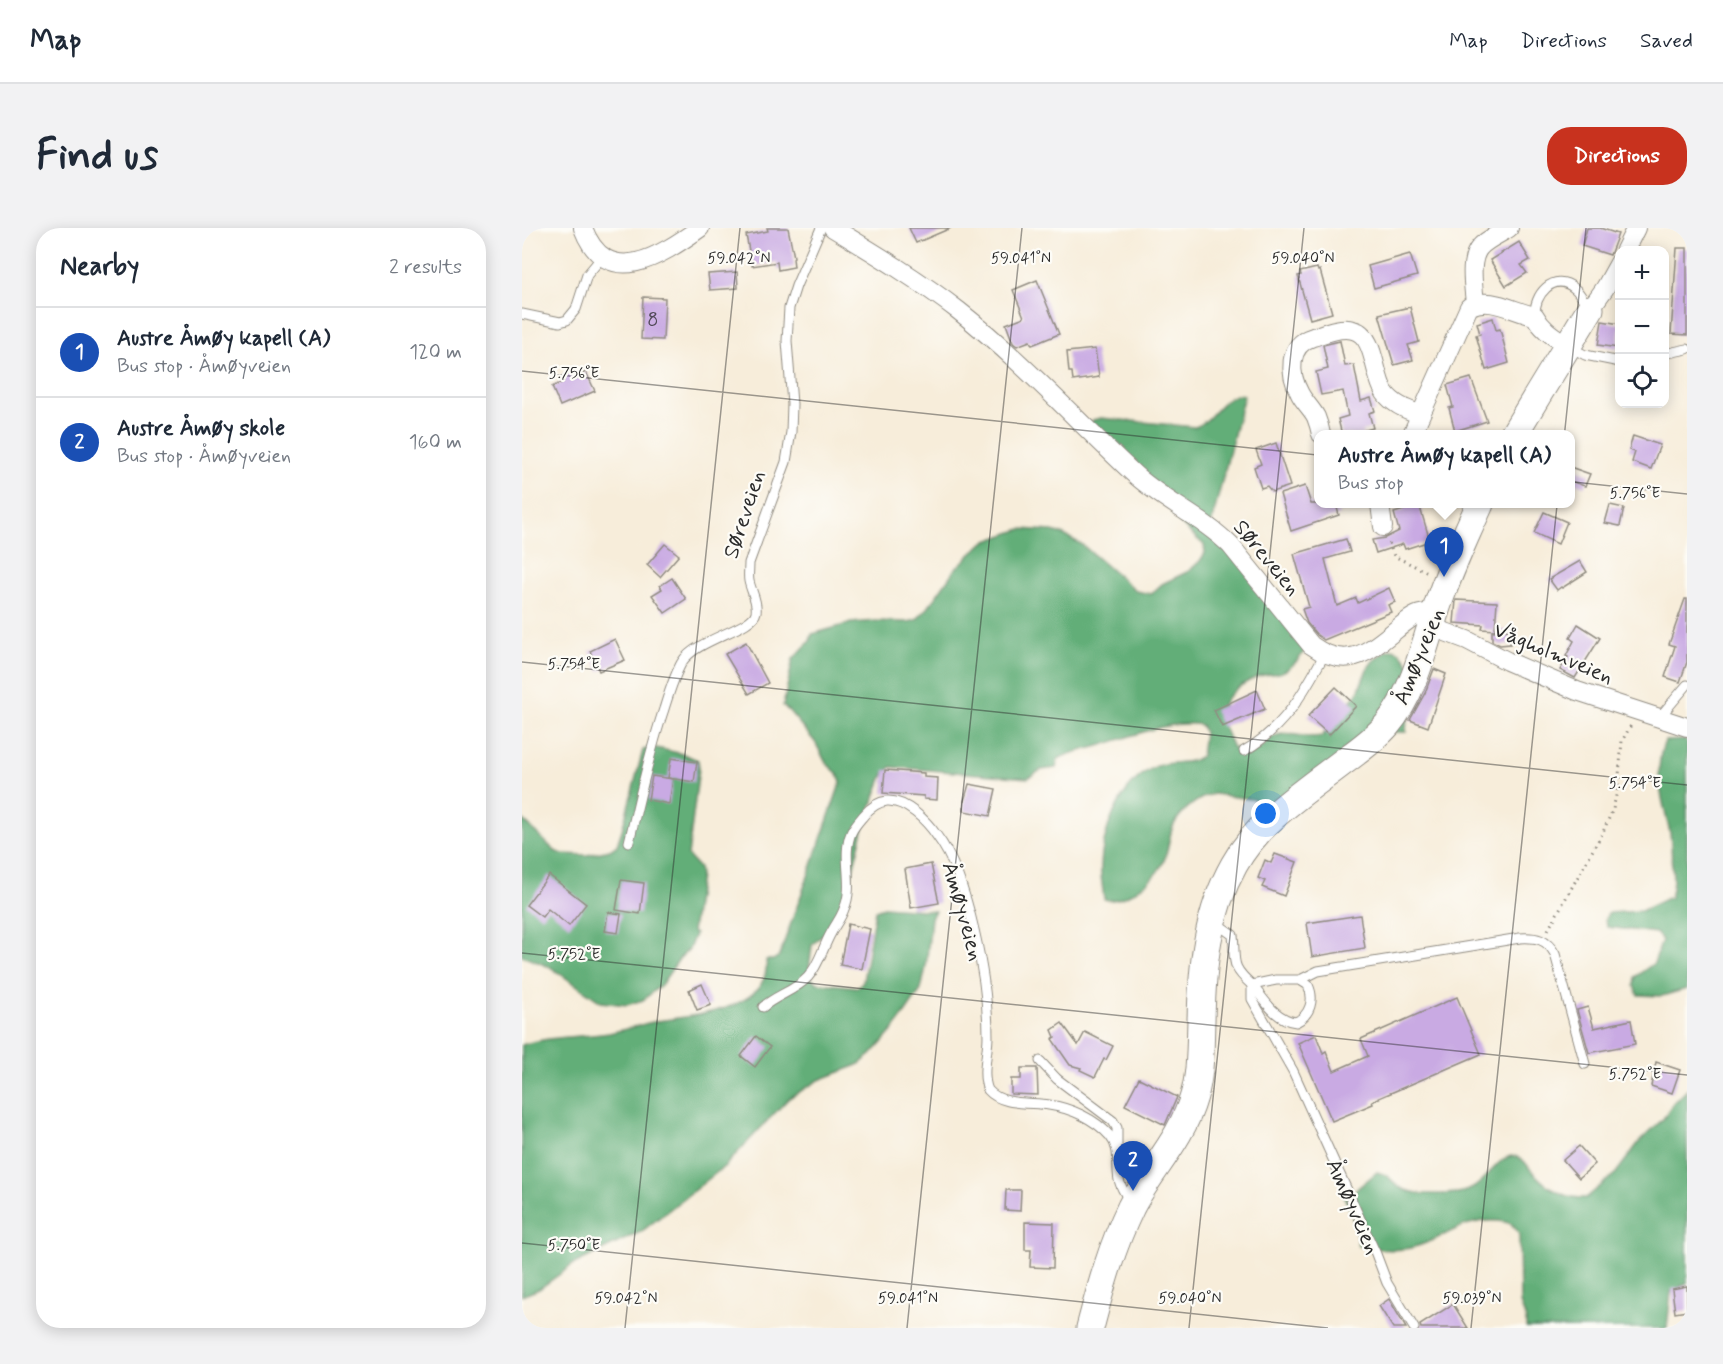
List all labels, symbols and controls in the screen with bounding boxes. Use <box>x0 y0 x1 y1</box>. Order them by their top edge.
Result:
text: Map <box>30 23 81 60</box>
text: Map <box>1449 27 1488 55</box>
text: Directions <box>1521 27 1607 55</box>
text: Saved <box>1640 27 1693 55</box>
button: Directions <box>1547 127 1687 185</box>
text: Find us <box>36 129 158 184</box>
map controls <box>1615 246 1669 408</box>
button: + <box>1615 246 1669 300</box>
text: 59.042°N <box>708 249 770 269</box>
text: 59.041°N <box>991 249 1051 269</box>
text: 59.040°N <box>1271 249 1335 269</box>
text: Nearby <box>60 250 139 284</box>
text: 2 results <box>389 254 462 281</box>
button: − <box>1615 300 1669 354</box>
house number: 8 <box>647 307 659 334</box>
text: Austre Åmøy kapell (A) <box>117 325 330 353</box>
text: 1 <box>75 339 84 366</box>
text: 120 m <box>409 339 462 366</box>
text: Bus stop · Åmøyveien <box>117 353 291 380</box>
button: locate <box>1615 354 1669 408</box>
text: 5.756°E <box>549 364 599 384</box>
text: Austre Åmøy skole <box>117 415 285 443</box>
text: 2 <box>75 429 84 456</box>
text: 160 m <box>409 429 462 456</box>
popup <box>1314 430 1575 508</box>
text: Austre Åmøy kapell (A) <box>1338 442 1551 470</box>
text: Bus stop · Åmøyveien <box>117 443 291 470</box>
street label: Søreveien <box>718 467 772 562</box>
text: Bus stop <box>1338 470 1404 497</box>
text: 5.756°E <box>1610 484 1660 504</box>
street label: Søreveien <box>1226 514 1306 602</box>
pin: 1 <box>1424 528 1464 577</box>
street label: Åmøyveien <box>1387 604 1452 709</box>
street label: Vågholmveien <box>1489 616 1617 693</box>
text: 5.754°E <box>548 655 600 675</box>
text: 5.754°E <box>1609 774 1661 794</box>
your location <box>1251 799 1280 828</box>
street label: Åmøyveien <box>935 858 991 964</box>
text: 5.752°E <box>548 945 600 965</box>
text: 5.752°E <box>1609 1065 1661 1085</box>
pin: 2 <box>1114 1142 1152 1191</box>
street label: Åmøyveien <box>1319 1154 1387 1259</box>
text: 5.750°E <box>548 1236 600 1256</box>
text: 59.042°N <box>595 1289 657 1309</box>
text: 59.041°N <box>878 1289 938 1309</box>
text: 59.040°N <box>1158 1289 1222 1309</box>
text: 59.039°N <box>1442 1289 1502 1309</box>

